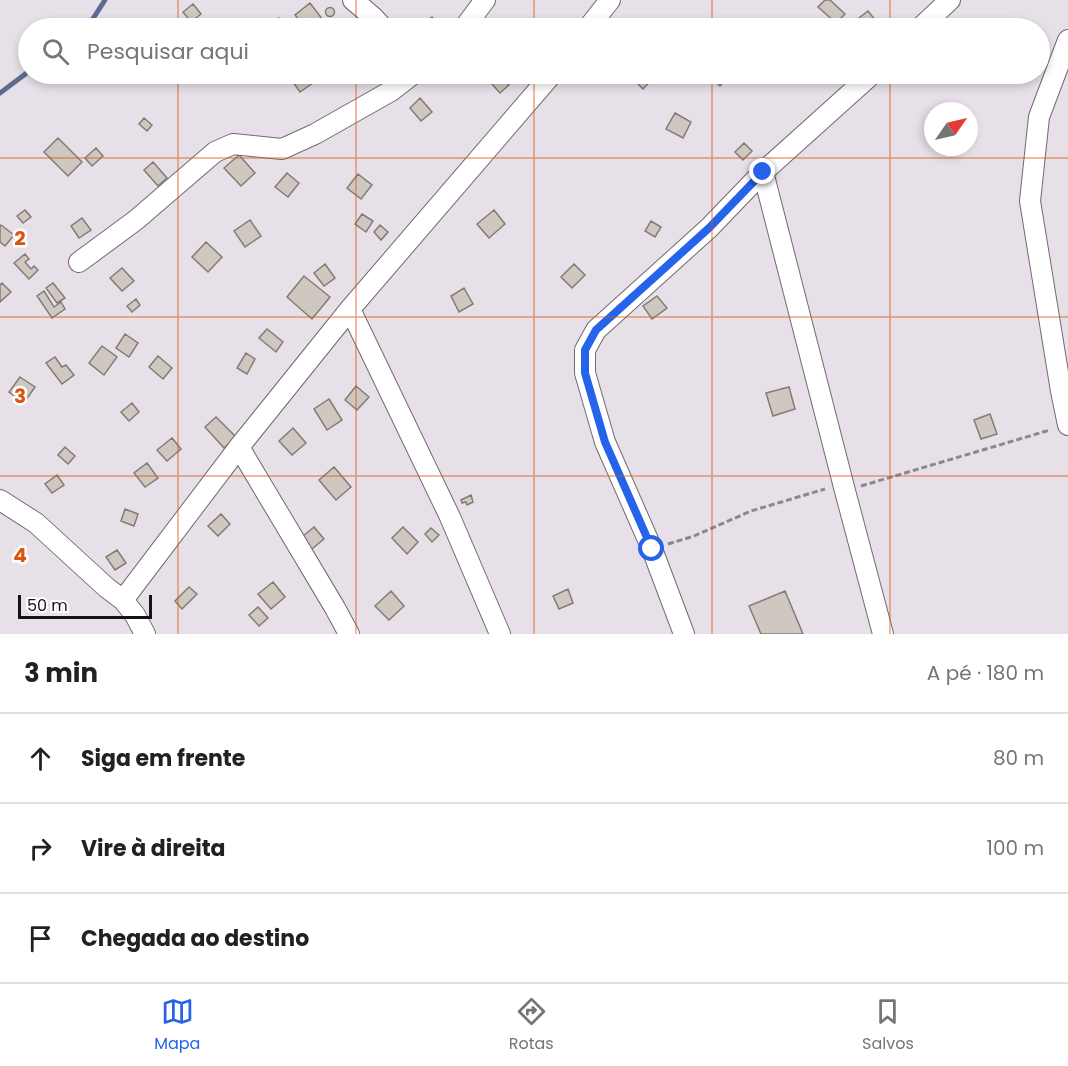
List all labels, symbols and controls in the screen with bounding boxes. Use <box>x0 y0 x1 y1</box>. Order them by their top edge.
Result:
search box <box>18 18 1050 84</box>
icon: search <box>39 35 72 68</box>
text: Pesquisar aqui <box>87 36 249 67</box>
north arrow <box>924 102 978 156</box>
route end <box>749 158 775 184</box>
text: 2 <box>14 224 26 252</box>
text: 3 <box>14 382 26 410</box>
route start <box>638 535 664 561</box>
text: 4 <box>13 541 27 569</box>
scale bar <box>18 592 152 620</box>
text: 50 m <box>27 594 68 617</box>
text: 3 min <box>24 655 98 691</box>
text: A pé · 180 m <box>927 659 1044 687</box>
icon: ahead <box>24 742 57 775</box>
text: Siga em frente <box>81 743 245 774</box>
text: 80 m <box>993 744 1044 772</box>
icon: right <box>24 832 57 865</box>
text: Vire à direita <box>81 833 226 864</box>
text: 100 m <box>987 834 1044 862</box>
icon: arrive <box>24 922 57 955</box>
text: Chegada ao destino <box>81 923 309 954</box>
tab: Mapa <box>154 995 200 1056</box>
tab: Rotas <box>509 995 554 1056</box>
tab: Salvos <box>862 995 914 1056</box>

